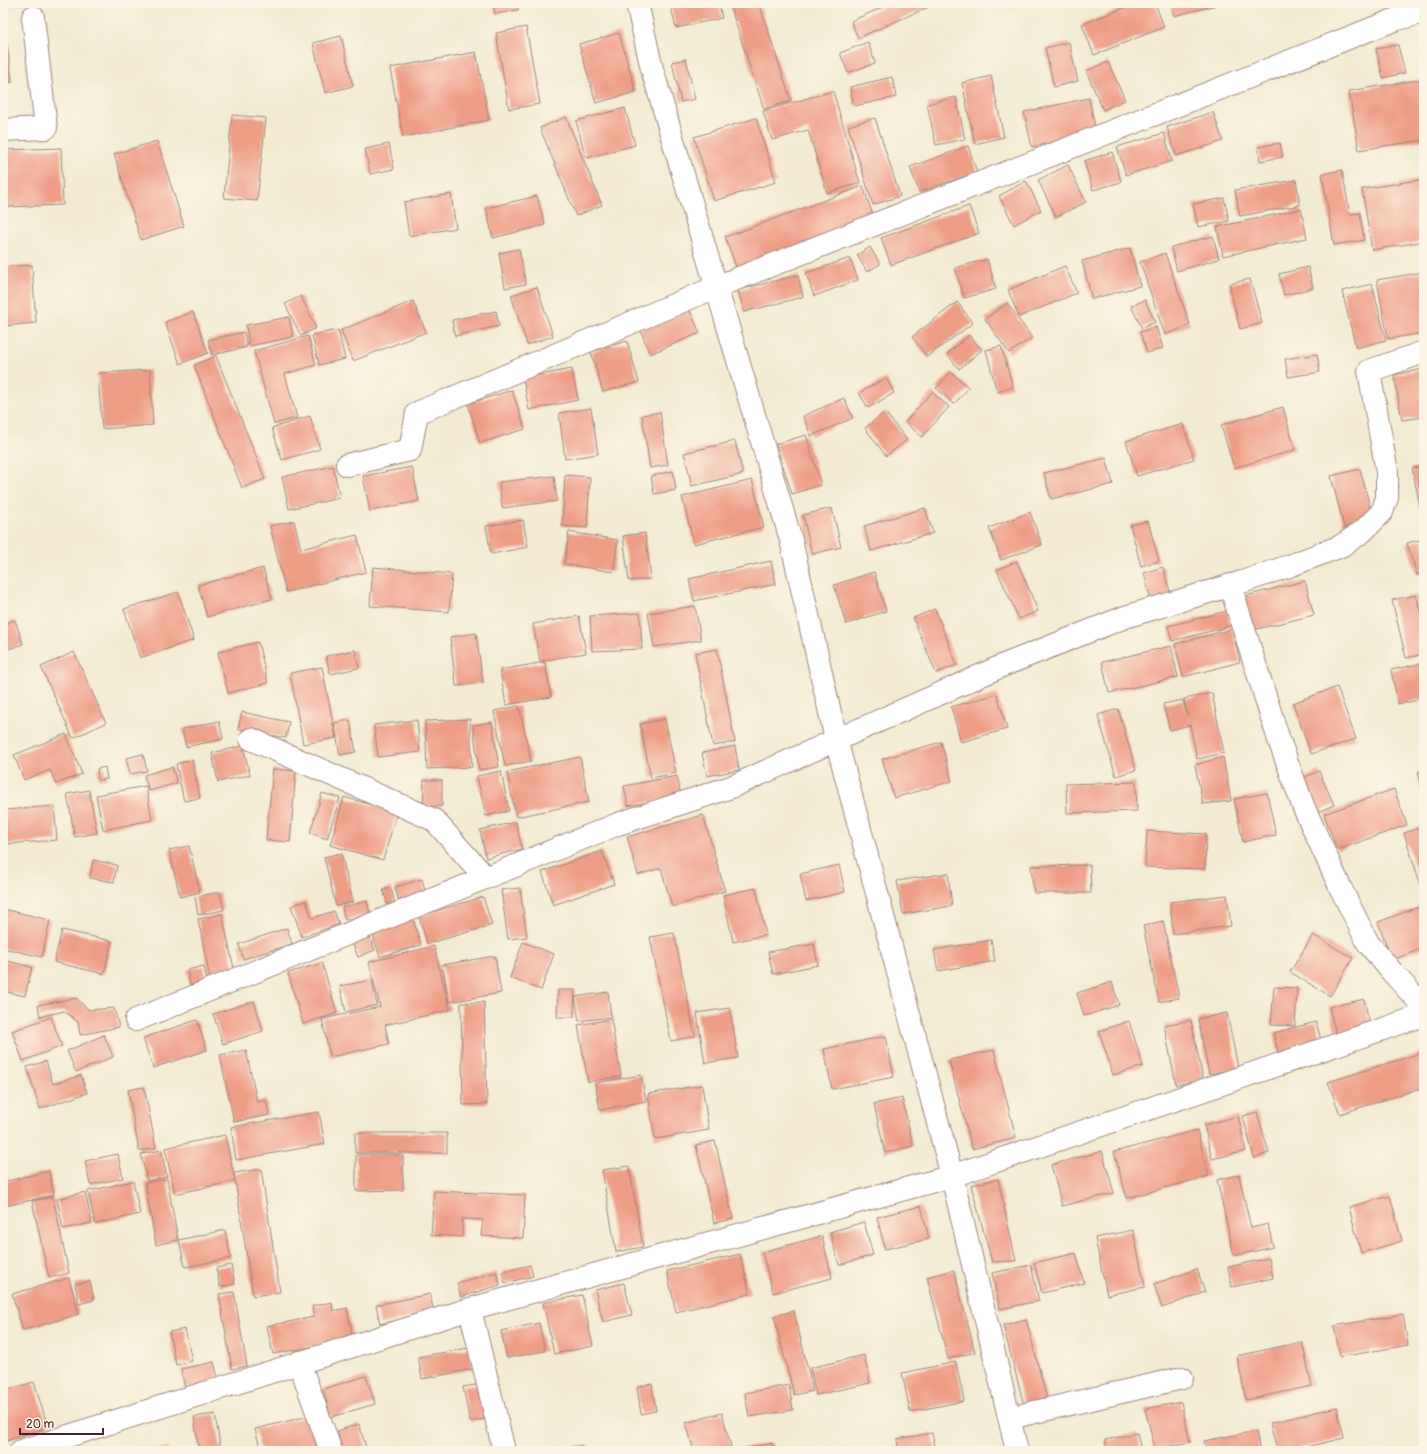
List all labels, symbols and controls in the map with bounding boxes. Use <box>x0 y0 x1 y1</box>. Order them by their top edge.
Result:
scale bar <box>20 1410 103 1436</box>
text: 20 m <box>26 1417 55 1432</box>

